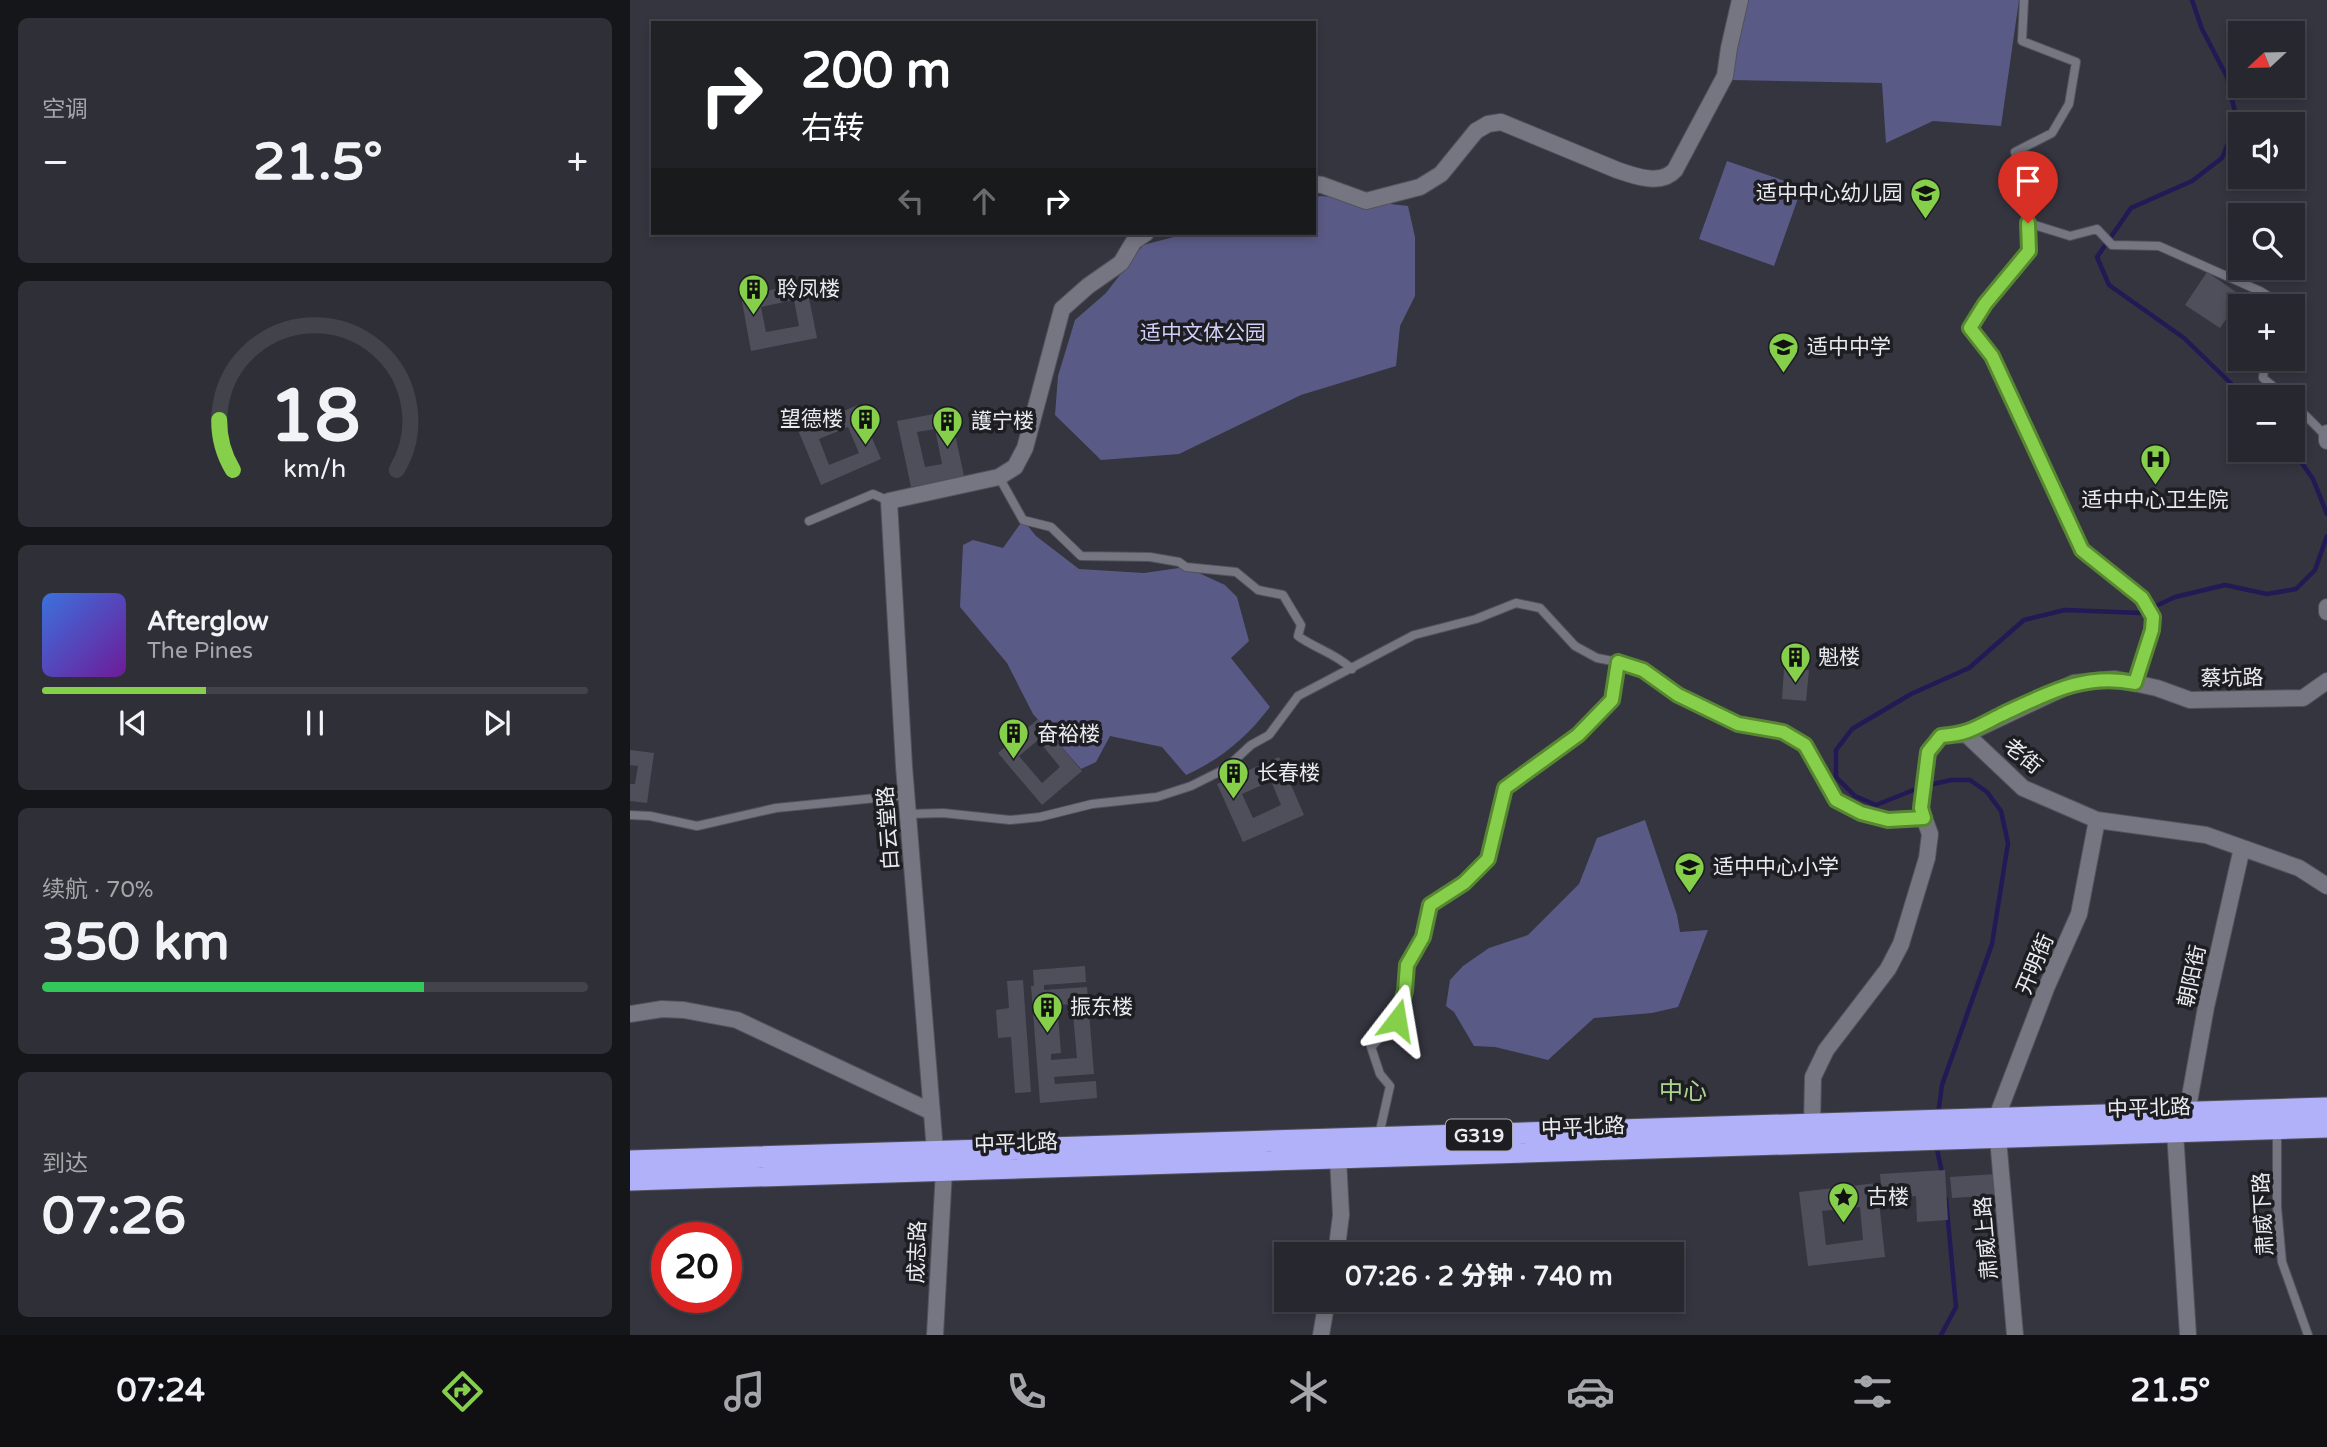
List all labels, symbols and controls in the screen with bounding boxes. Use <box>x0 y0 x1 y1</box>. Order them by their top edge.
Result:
north arrow <box>2228 21 2305 98</box>
map controls <box>2228 21 2305 462</box>
text: 200 m <box>801 42 951 101</box>
icon: right <box>686 49 777 140</box>
text: 空调 <box>42 96 88 124</box>
text: 右转 <box>801 110 865 148</box>
button: sound <box>2228 112 2305 189</box>
text: 21.5° <box>253 131 383 194</box>
text: − <box>42 140 69 186</box>
text: + <box>567 140 588 186</box>
pin <box>1998 151 2058 223</box>
icon: arrive <box>2009 162 2047 200</box>
school or university icon: 适中中心幼儿园 <box>1909 176 1943 220</box>
place label: 适中中心幼儿园 <box>1756 181 1903 206</box>
icon: left <box>892 182 930 220</box>
icon: ahead <box>965 182 1003 220</box>
icon: right <box>1038 182 1076 220</box>
button: search <box>2228 203 2305 280</box>
building icon: 聆凤楼 <box>737 272 771 316</box>
place label: 聆凤楼 <box>777 277 840 302</box>
button: + <box>2228 294 2305 371</box>
park label: 适中文体公园 <box>1140 321 1266 346</box>
school or university icon: 适中中学 <box>1767 330 1801 374</box>
place label: 适中中学 <box>1807 335 1891 360</box>
text: 18 <box>269 374 361 462</box>
button: − <box>2228 385 2305 462</box>
building icon: 望德楼 <box>849 402 883 446</box>
building icon: 護宁楼 <box>931 404 965 448</box>
place label: 望德楼 <box>780 407 843 432</box>
place label: 護宁楼 <box>971 409 1034 434</box>
hospital icon: 适中中心卫生院 <box>2138 443 2172 487</box>
text: km/h <box>284 454 346 484</box>
place label: 适中中心卫生院 <box>2082 488 2229 513</box>
text: Afterglow <box>147 606 269 637</box>
text: The Pines <box>147 637 253 665</box>
building icon: 魁楼 <box>1778 640 1812 684</box>
place label: 魁楼 <box>1818 645 1860 670</box>
street label: 蔡坑路 <box>2200 665 2264 692</box>
icon: previous <box>114 704 152 742</box>
icon: pause <box>296 704 334 742</box>
icon: next <box>478 704 516 742</box>
building icon: 奋裕楼 <box>997 717 1031 761</box>
place label: 奋裕楼 <box>1037 722 1100 747</box>
street label: 老街 <box>1998 733 2047 779</box>
building icon: 长春楼 <box>1217 756 1251 800</box>
place label: 长春楼 <box>1257 761 1320 786</box>
street label: 白云堂路 <box>873 785 904 871</box>
school or university icon: 适中中心小学 <box>1673 850 1707 894</box>
place label: 适中中心小学 <box>1713 855 1839 880</box>
text: 续航 · 70% <box>42 876 154 904</box>
text: 350 km <box>42 911 230 974</box>
street label: 开明街 <box>2012 930 2059 998</box>
street label: 朝阳街 <box>2174 943 2211 1010</box>
position arrow <box>1360 983 1434 1057</box>
building icon: 振东楼 <box>1030 990 1064 1034</box>
place label: 振东楼 <box>1070 995 1133 1020</box>
district label: 中心 <box>1659 1077 1707 1106</box>
street label: 中平北路 <box>2107 1095 2191 1122</box>
street label: 中平北路 <box>1541 1114 1625 1141</box>
road number: G319 <box>1446 1120 1512 1150</box>
street label: 中平北路 <box>974 1130 1058 1157</box>
text: 到达 <box>42 1150 88 1178</box>
street label: 肃威下路 <box>2249 1171 2278 1257</box>
place icon: 古楼 <box>1827 1180 1861 1224</box>
text: 07:26 <box>42 1185 186 1248</box>
place label: 古楼 <box>1867 1185 1909 1210</box>
street label: 肃威上路 <box>1970 1195 2003 1281</box>
street label: 成志路 <box>904 1220 931 1284</box>
speed limit sign: 20 <box>651 1222 742 1313</box>
text: 07:26 · 2 分钟 · 740 m <box>1345 1261 1613 1292</box>
icon: directions <box>438 1367 487 1416</box>
icon: music <box>720 1367 769 1416</box>
icon: phone <box>1002 1367 1051 1416</box>
icon: climate <box>1284 1367 1333 1416</box>
icon: car <box>1566 1367 1615 1416</box>
icon: filters <box>1848 1367 1897 1416</box>
text: 07:24 <box>117 1372 205 1410</box>
text: 21.5° <box>2130 1372 2210 1410</box>

